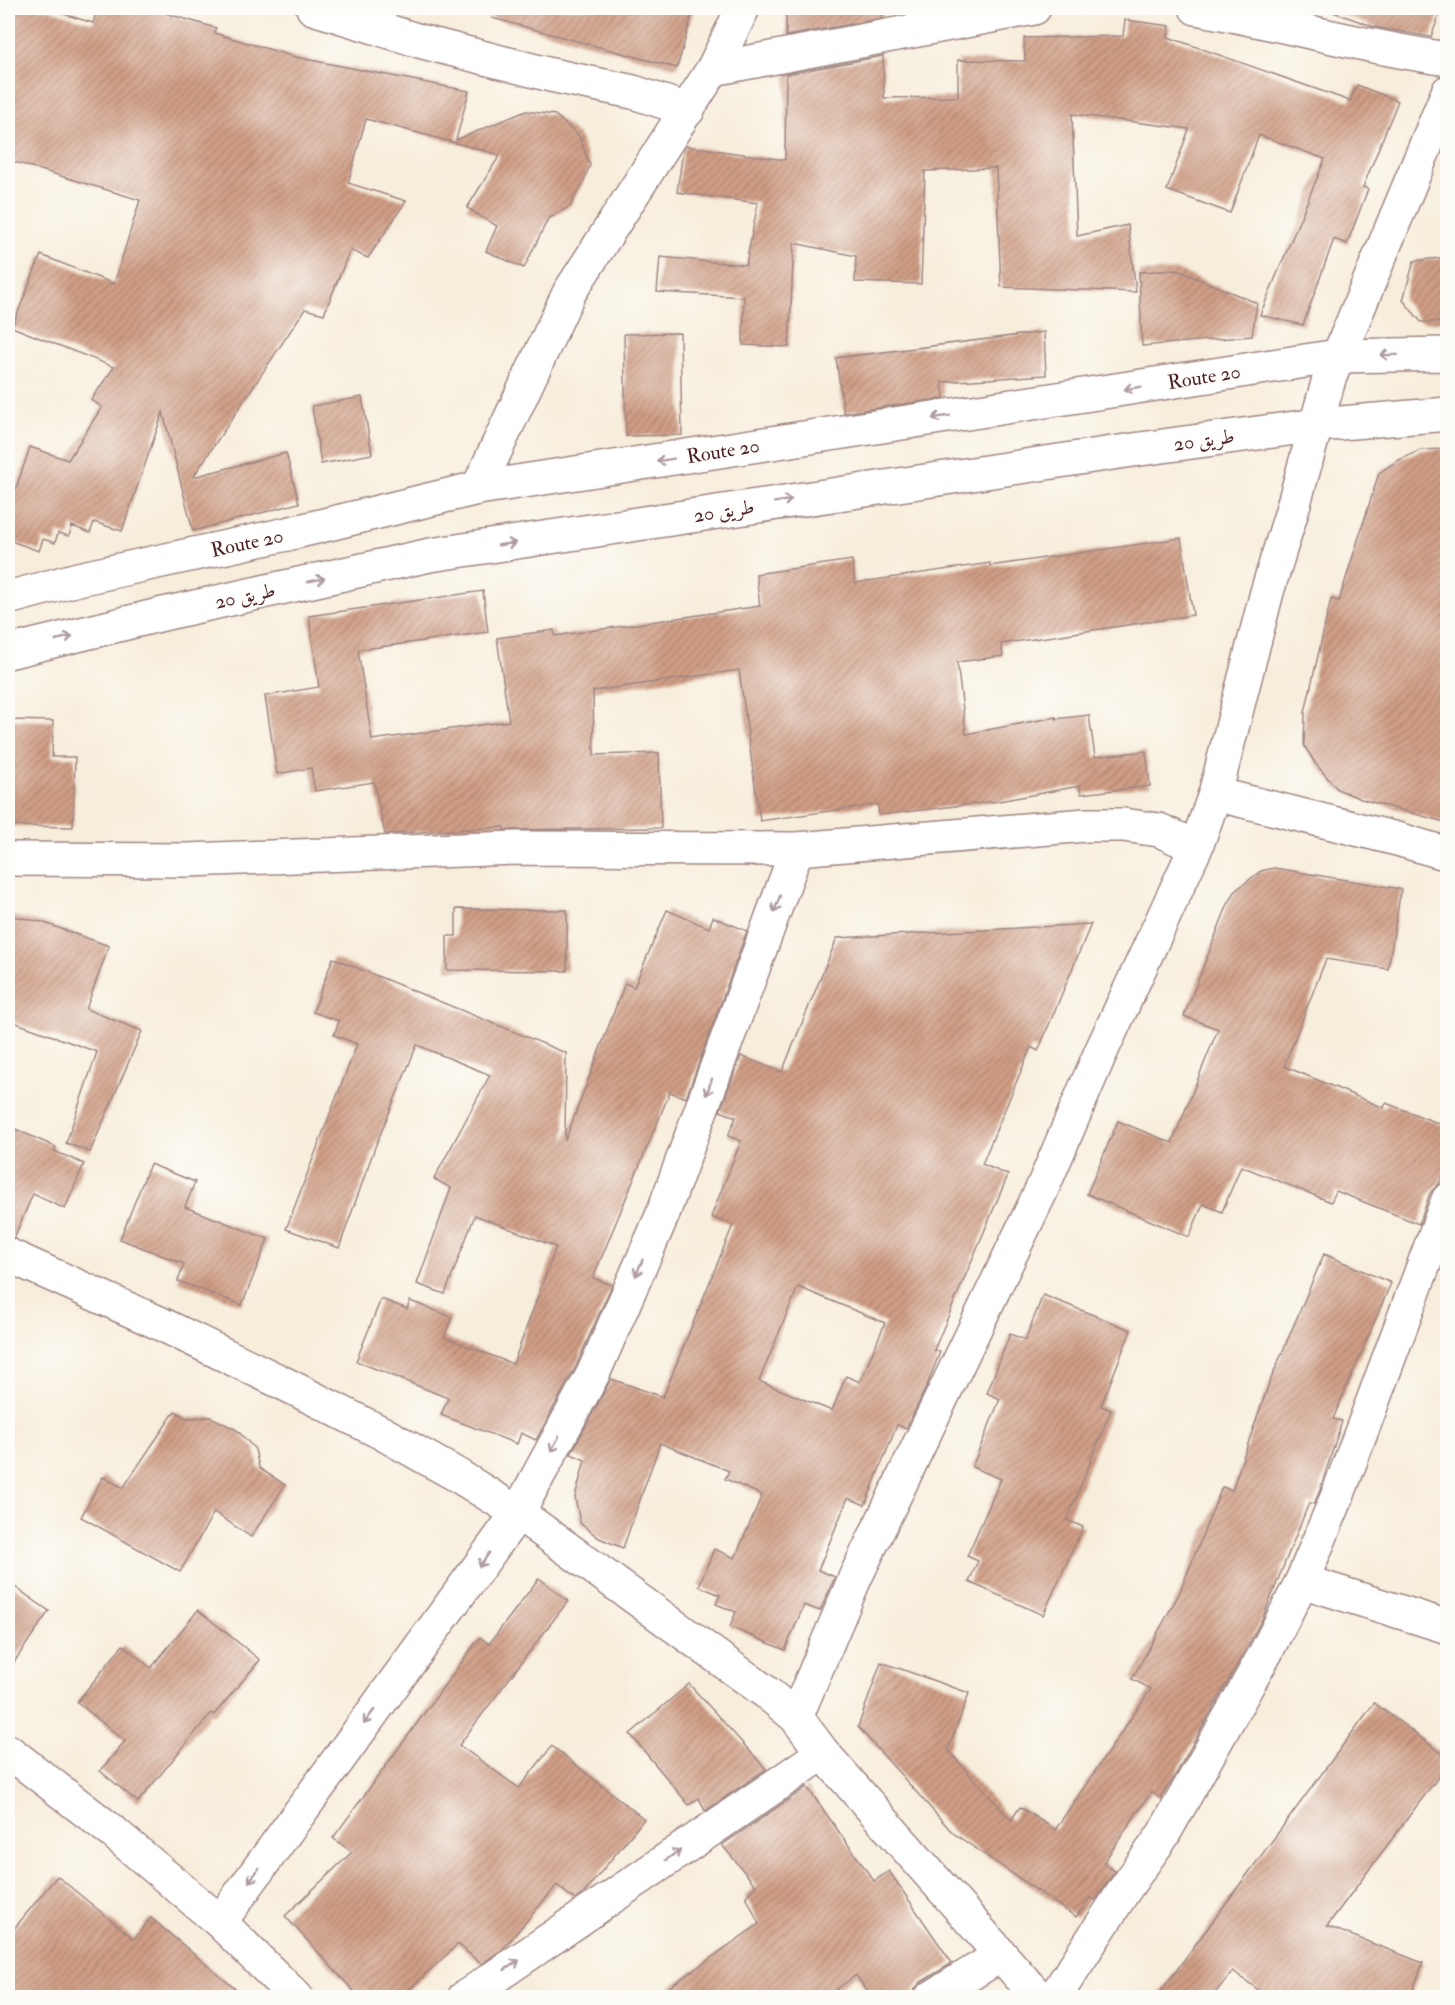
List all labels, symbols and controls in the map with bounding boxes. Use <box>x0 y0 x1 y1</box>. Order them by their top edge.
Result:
one-way arrow <box>1380 349 1400 361</box>
street label: Route 20 <box>1166 359 1242 395</box>
one-way arrow <box>1124 382 1144 393</box>
one-way arrow <box>931 412 951 423</box>
street label: طريق 20 <box>1172 423 1236 457</box>
street label: Route 20 <box>685 433 761 469</box>
one-way arrow <box>656 454 675 465</box>
street label: طريق 20 <box>692 494 756 528</box>
one-way arrow <box>773 496 792 507</box>
street label: Route 20 <box>208 523 286 563</box>
one-way arrow <box>497 538 517 549</box>
one-way arrow <box>305 574 325 585</box>
street label: طريق 20 <box>212 577 278 615</box>
one-way arrow <box>55 632 74 644</box>
one-way arrow <box>770 894 781 912</box>
one-way arrow <box>703 1077 714 1095</box>
one-way arrow <box>633 1259 644 1277</box>
one-way arrow <box>549 1435 561 1452</box>
one-way arrow <box>478 1551 490 1567</box>
one-way arrow <box>363 1709 375 1725</box>
one-way arrow <box>665 1849 681 1861</box>
one-way arrow <box>248 1867 261 1883</box>
one-way arrow <box>503 1958 520 1970</box>

